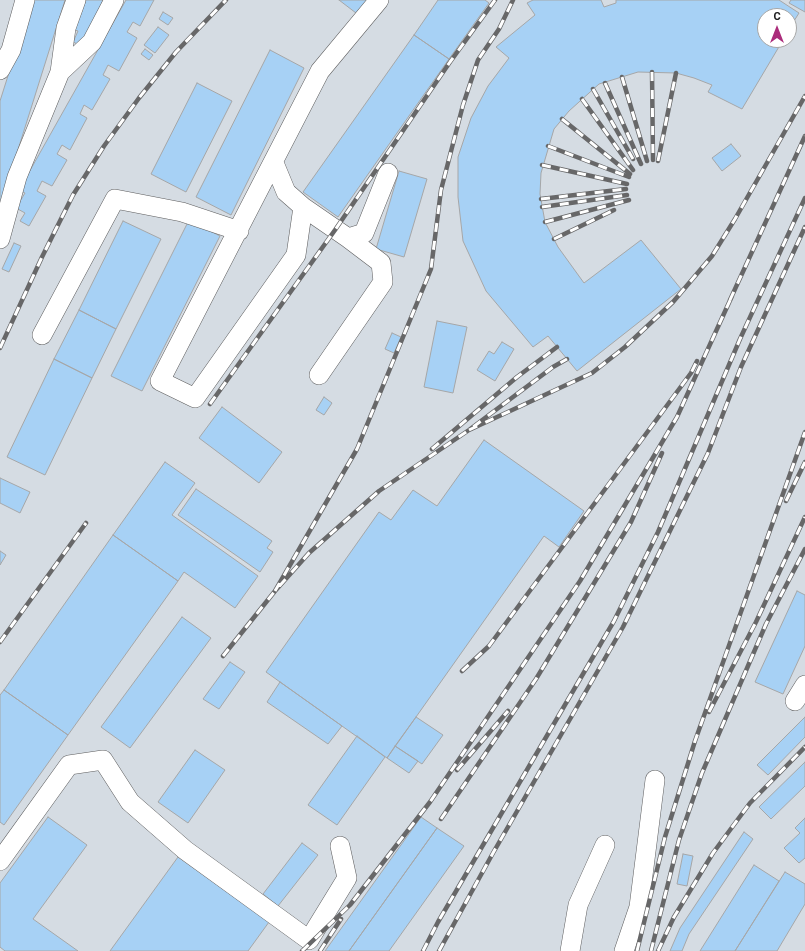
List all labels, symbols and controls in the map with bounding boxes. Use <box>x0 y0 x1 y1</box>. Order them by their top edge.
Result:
north arrow <box>757 8 797 48</box>
text: С <box>773 10 781 23</box>

